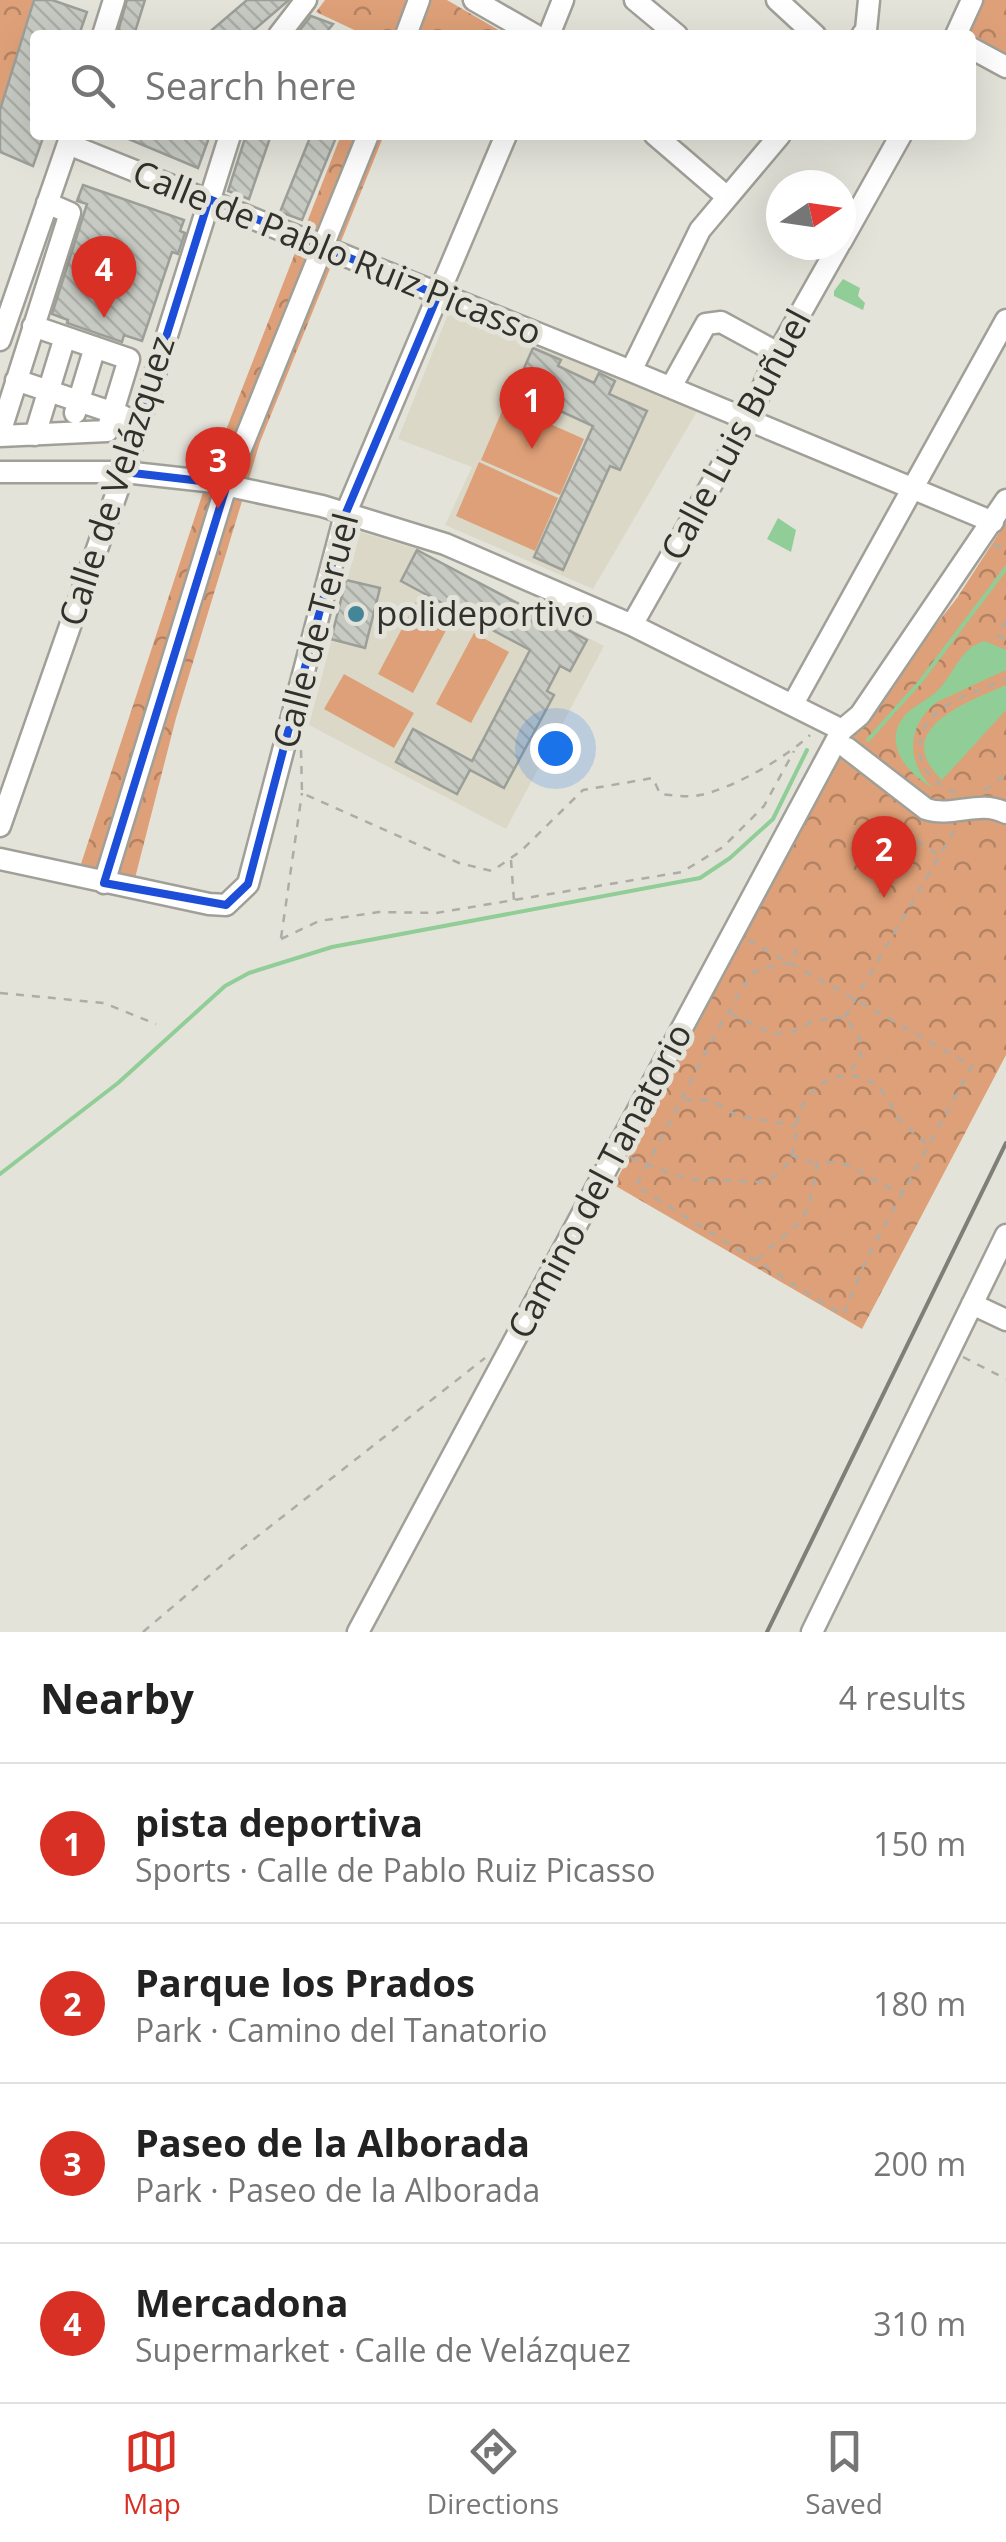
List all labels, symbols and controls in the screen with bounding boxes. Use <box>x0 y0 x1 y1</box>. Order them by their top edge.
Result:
search box <box>30 30 976 140</box>
icon: search <box>65 58 120 113</box>
text: Search here <box>145 59 357 111</box>
street label: Calle de Pablo Ruiz Picasso <box>126 148 549 355</box>
north arrow <box>766 170 856 260</box>
pin: 4 <box>72 236 136 318</box>
street label: Calle Luis Buñuel <box>649 301 821 568</box>
street label: Calle de Velázquez <box>47 330 185 632</box>
pin: 1 <box>500 366 564 449</box>
pin: 3 <box>186 426 250 509</box>
street label: Calle de Teruel <box>261 508 368 753</box>
place label: polideportivo <box>376 589 594 636</box>
marker: polideportivo <box>345 603 367 625</box>
your location <box>530 723 581 774</box>
pin: 2 <box>852 816 916 898</box>
street label: Camino del Tanatorio <box>496 1014 702 1346</box>
text: Nearby <box>40 1669 194 1726</box>
text: 4 results <box>839 1676 966 1719</box>
text: pista deportiva <box>135 1796 423 1848</box>
text: 1 <box>63 1822 82 1865</box>
text: 150 m <box>873 1822 966 1865</box>
text: Sports · Calle de Pablo Ruiz Picasso <box>135 1848 656 1891</box>
text: Parque los Prados <box>135 1956 475 2008</box>
text: 2 <box>63 1982 82 2025</box>
text: 180 m <box>873 1982 966 2025</box>
text: Park · Camino del Tanatorio <box>135 2008 548 2051</box>
text: Paseo de la Alborada <box>135 2116 530 2168</box>
text: 3 <box>63 2142 82 2185</box>
text: 200 m <box>873 2142 966 2185</box>
text: Park · Paseo de la Alborada <box>135 2168 540 2211</box>
text: Mercadona <box>135 2276 349 2328</box>
text: 4 <box>63 2302 82 2345</box>
text: 310 m <box>873 2302 966 2345</box>
text: Supermarket · Calle de Velázquez <box>135 2328 631 2371</box>
tab: Map <box>123 2424 181 2522</box>
tab: Directions <box>427 2424 559 2522</box>
tab: Saved <box>805 2424 883 2522</box>

